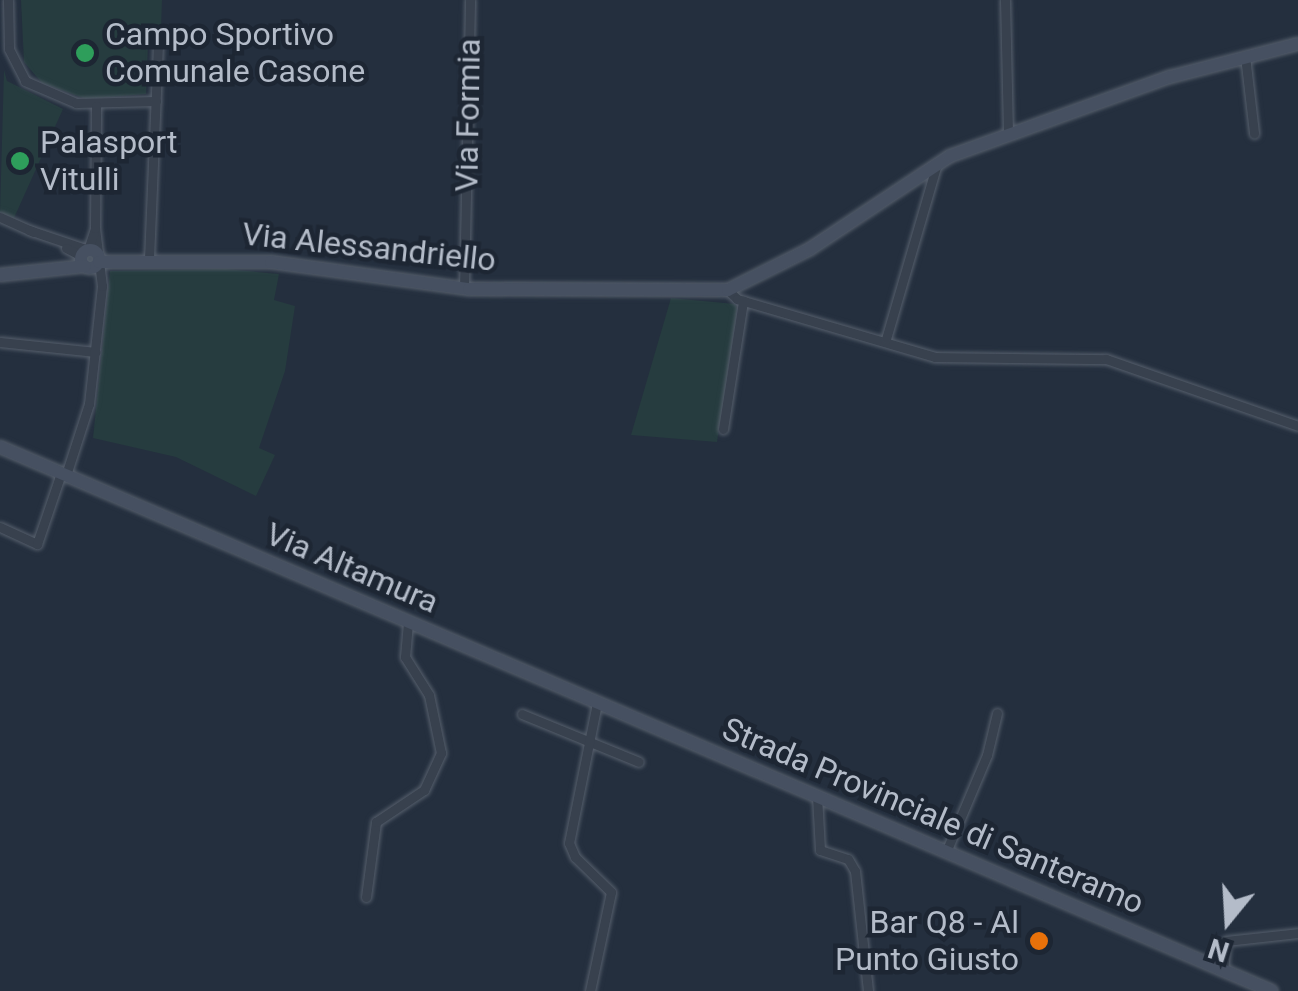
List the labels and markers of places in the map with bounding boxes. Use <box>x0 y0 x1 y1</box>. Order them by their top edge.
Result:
place label: Campo Sportivo Comunale Casone <box>105 16 365 91</box>
marker: Campo Sportivo Comunale Casone <box>74 42 96 64</box>
place label: Palasport Vitulli <box>40 124 177 199</box>
marker: Palasport Vitulli <box>9 150 31 172</box>
place label: Bar Q8 - Al Punto Giusto <box>835 904 1019 979</box>
marker: Bar Q8 - Al Punto Giusto <box>1028 930 1050 952</box>

